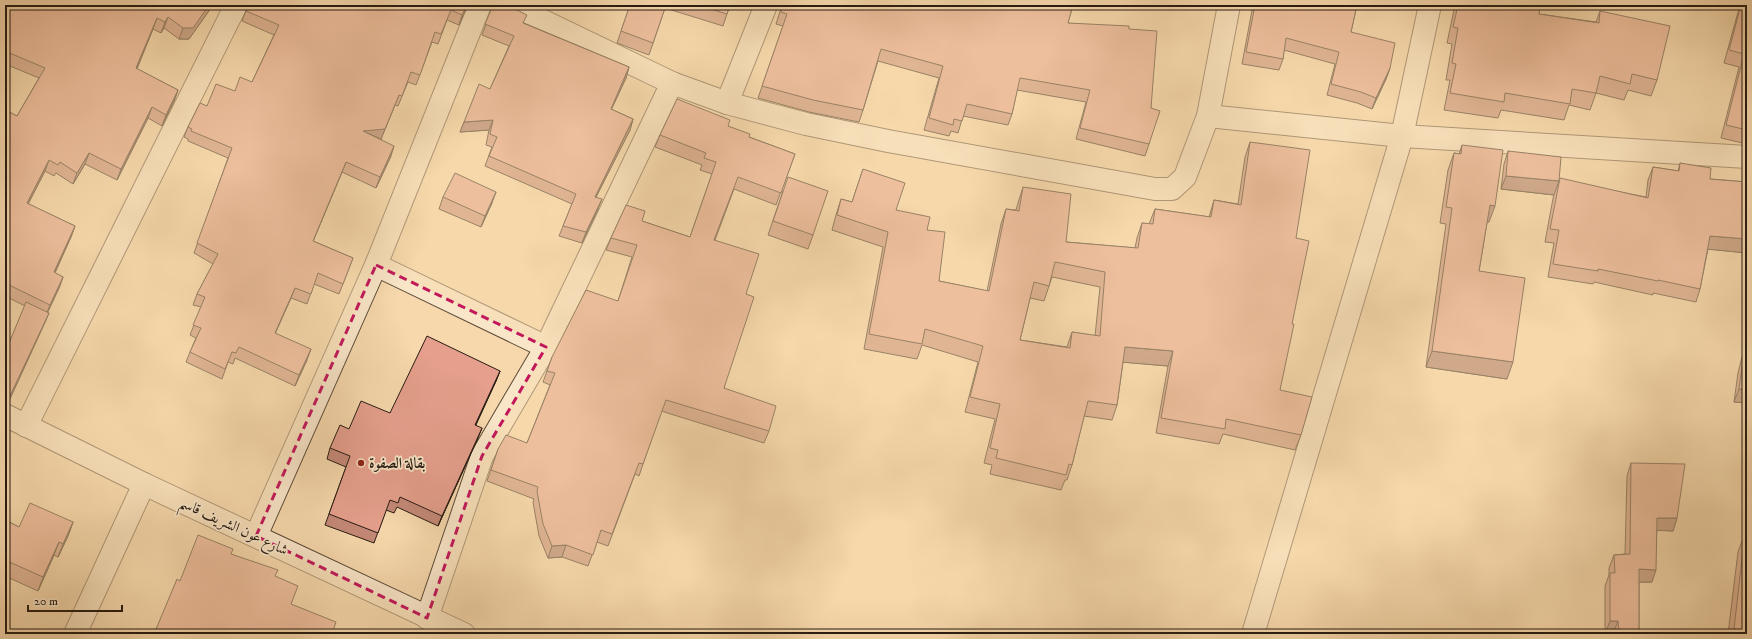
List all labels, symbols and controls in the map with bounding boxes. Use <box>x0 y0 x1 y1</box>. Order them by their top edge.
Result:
place label: بقالة الصفوة <box>369 454 426 473</box>
marker: بقالة الصفوة <box>356 458 366 468</box>
street label: شارع عون الشريف قاسم <box>174 493 291 564</box>
scale bar <box>28 587 122 613</box>
text: 20 m <box>34 594 58 609</box>

